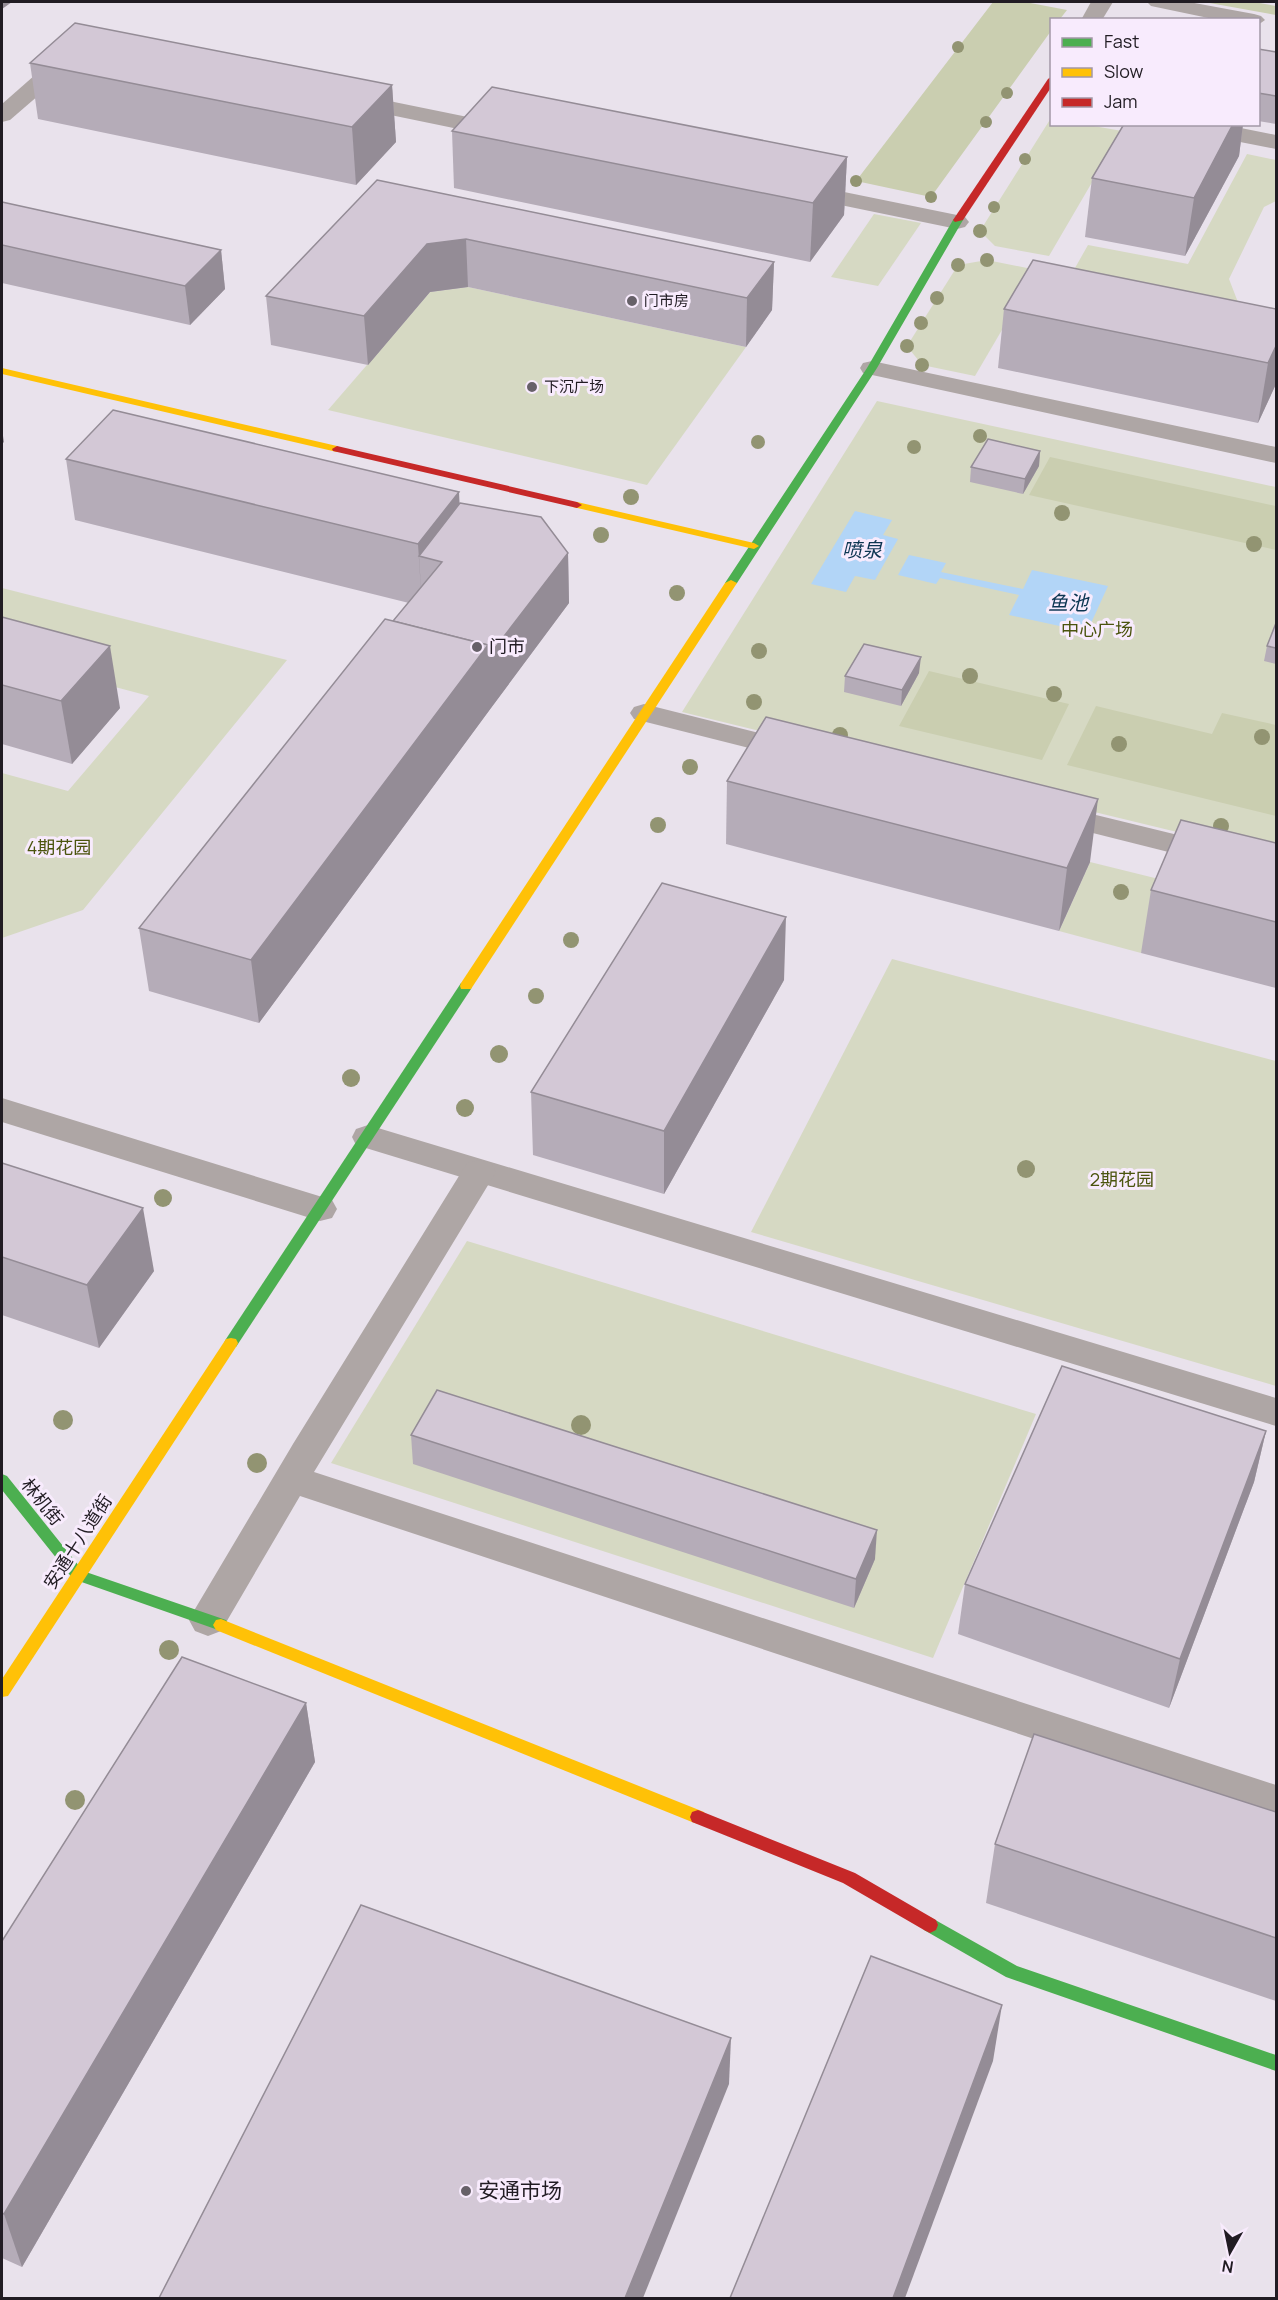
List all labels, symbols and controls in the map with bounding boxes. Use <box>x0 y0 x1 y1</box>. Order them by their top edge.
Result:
legend <box>1050 18 1260 126</box>
text: Fast <box>1104 29 1139 53</box>
text: Slow <box>1104 59 1144 83</box>
text: Jam <box>1104 89 1138 113</box>
place label: 门市房 <box>644 290 689 311</box>
marker: 门市房 <box>625 294 639 308</box>
place label: 下沉广场 <box>544 376 604 397</box>
marker: 下沉广场 <box>525 380 539 394</box>
water label: 喷泉 <box>842 536 883 563</box>
water label: 鱼池 <box>1048 589 1090 616</box>
park label: 中心广场 <box>1061 617 1133 641</box>
place label: 门市 <box>489 634 525 658</box>
marker: 门市 <box>470 640 484 654</box>
park label: 4期花园 <box>27 835 91 859</box>
park label: 2期花园 <box>1090 1167 1154 1191</box>
street label: 林机街 <box>16 1473 69 1530</box>
street label: 安通十八道街 <box>38 1490 117 1593</box>
place label: 安通市场 <box>478 2176 562 2204</box>
marker: 安通市场 <box>459 2184 473 2198</box>
north arrow <box>1200 2222 1260 2282</box>
text: N <box>1220 2255 1235 2279</box>

